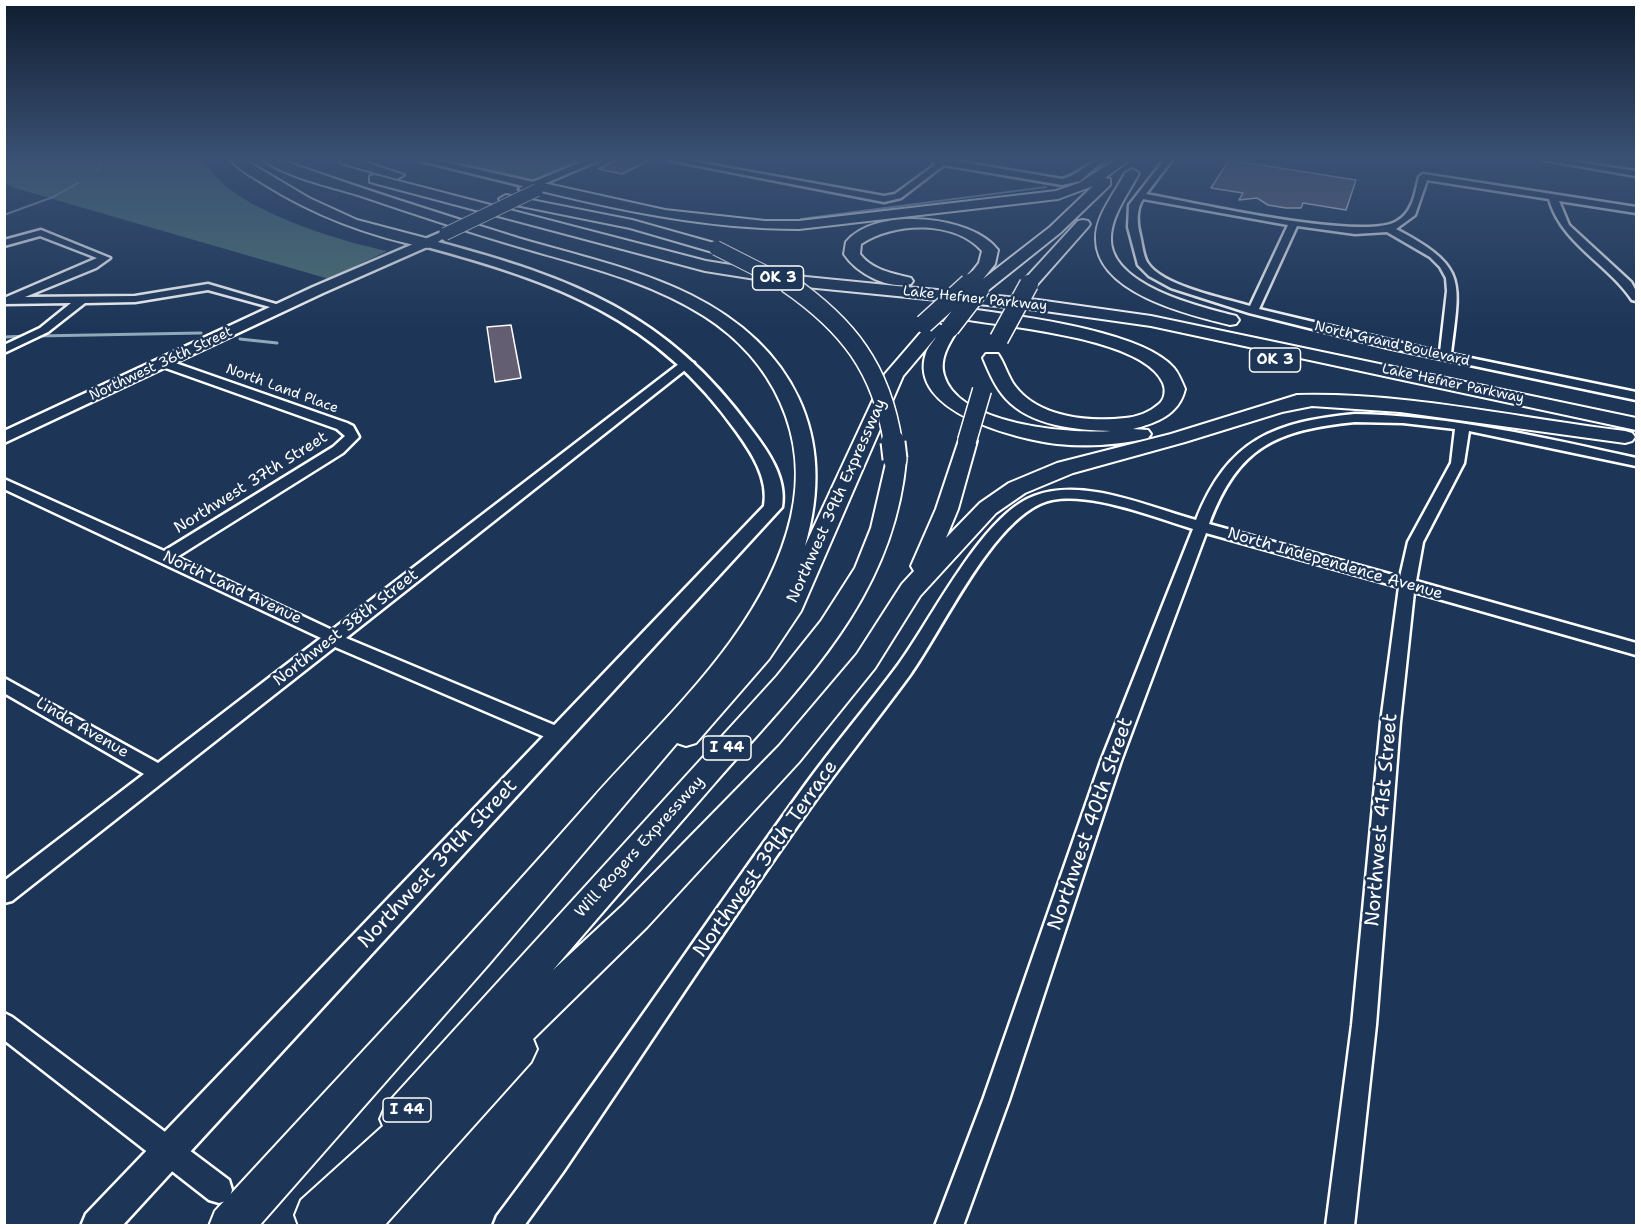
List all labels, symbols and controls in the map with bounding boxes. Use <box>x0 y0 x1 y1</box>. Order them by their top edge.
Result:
road number: OK 3 <box>752 266 804 290</box>
street label: Lake Hefner Parkway <box>902 283 1048 315</box>
street label: North Grand Boulevard <box>1313 318 1471 370</box>
street label: Northwest 36th Street <box>87 323 235 405</box>
road number: OK 3 <box>1250 348 1300 372</box>
street label: North Land Place <box>223 361 341 417</box>
street label: Lake Hefner Parkway <box>1380 361 1526 407</box>
street label: Northwest 39th Expressway <box>783 396 891 606</box>
street label: Northwest 37th Street <box>171 428 331 538</box>
street label: North Independence Avenue <box>1225 524 1445 604</box>
street label: North Land Avenue <box>159 547 305 629</box>
street label: Northwest 38th Street <box>270 565 422 691</box>
street label: Linda Avenue <box>32 694 132 762</box>
street label: Northwest 41st Street <box>1361 712 1403 928</box>
street label: Northwest 40th Street <box>1043 714 1139 934</box>
road number: I 44 <box>703 736 751 760</box>
street label: Northwest 39th Terrace <box>689 756 843 962</box>
street label: Will Rogers Expressway <box>571 772 709 922</box>
street label: Northwest 39th Street <box>353 774 523 954</box>
road number: I 44 <box>383 1098 431 1122</box>

